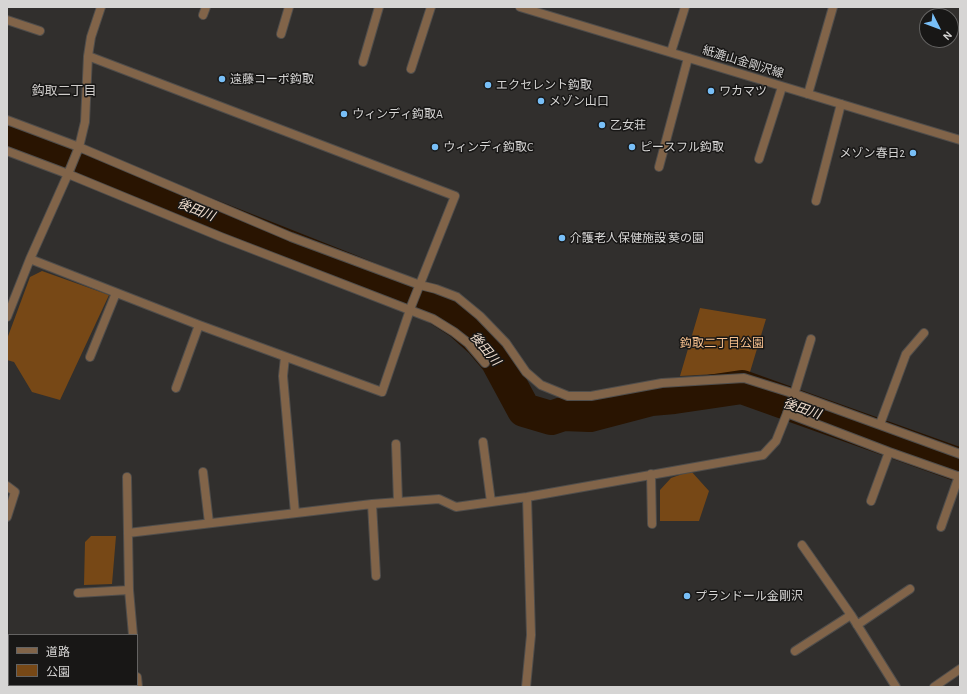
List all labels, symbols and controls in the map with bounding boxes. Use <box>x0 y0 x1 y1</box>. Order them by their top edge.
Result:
north arrow <box>919 8 959 48</box>
text: N <box>941 29 954 42</box>
street label: 紙漉山金剛沢線 <box>701 43 785 81</box>
place label: 遠藤コーポ鈎取 <box>230 72 314 86</box>
marker: 遠藤コーポ鈎取 <box>217 74 227 84</box>
place label: エクセレント鈎取 <box>496 78 592 92</box>
marker: エクセレント鈎取 <box>483 80 493 90</box>
district label: 鈎取二丁目 <box>32 83 96 99</box>
place label: ワカマツ <box>719 84 767 98</box>
marker: ワカマツ <box>706 86 716 96</box>
place label: メゾン山口 <box>549 94 609 108</box>
marker: メゾン山口 <box>536 96 546 106</box>
place label: ウィンディ鈎取A <box>352 107 443 121</box>
marker: ウィンディ鈎取A <box>339 109 349 119</box>
place label: 乙女荘 <box>610 118 646 132</box>
marker: 乙女荘 <box>597 120 607 130</box>
place label: ウィンディ鈎取C <box>443 140 533 154</box>
place label: ピースフル鈎取 <box>640 140 724 154</box>
marker: ウィンディ鈎取C <box>430 142 440 152</box>
marker: ピースフル鈎取 <box>627 142 637 152</box>
place label: メゾン春日2 <box>840 146 905 160</box>
marker: メゾン春日2 <box>908 148 918 158</box>
water label: 後田川 <box>175 195 217 225</box>
place label: 介護老人保健施設 葵の園 <box>570 231 704 245</box>
marker: 介護老人保健施設 葵の園 <box>557 233 567 243</box>
water label: 後田川 <box>466 329 504 369</box>
park label: 鈎取二丁目公園 <box>680 336 764 350</box>
water label: 後田川 <box>781 395 823 423</box>
place label: プランドール金剛沢 <box>695 589 803 603</box>
marker: プランドール金剛沢 <box>682 591 692 601</box>
legend <box>8 634 138 686</box>
text: 道路 <box>46 646 70 658</box>
text: 公園 <box>46 666 70 678</box>

